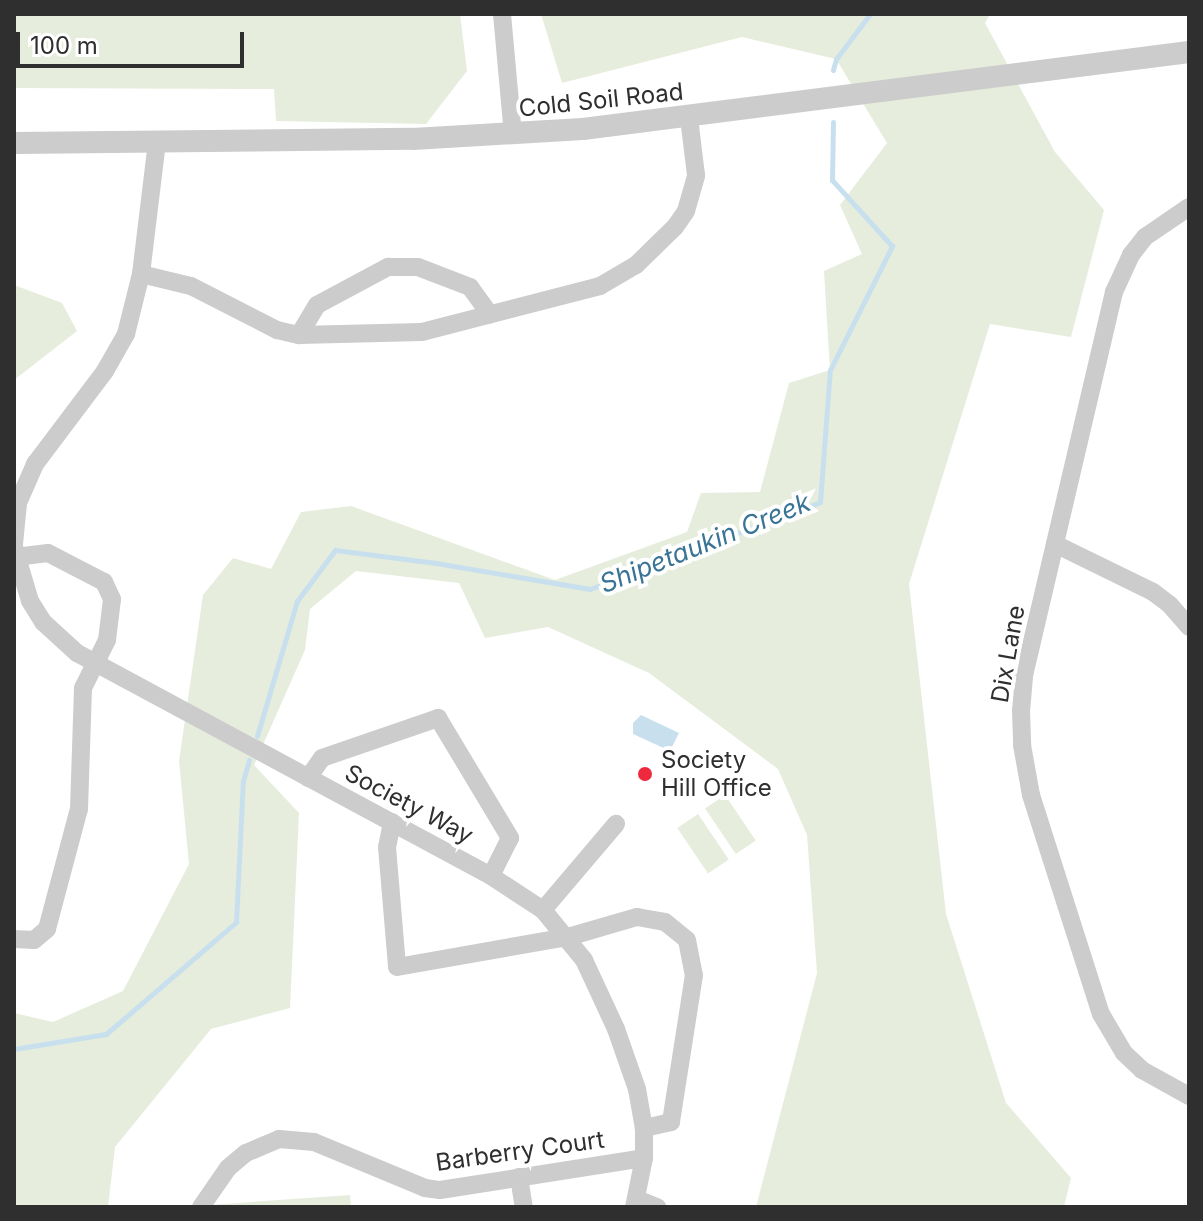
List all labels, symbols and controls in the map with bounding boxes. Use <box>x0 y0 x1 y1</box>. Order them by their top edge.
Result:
scale bar <box>20 16 248 66</box>
text: 100 m <box>30 31 98 60</box>
street label: Cold Soil Road <box>517 77 685 123</box>
water label: Shipetaukin Creek <box>595 486 815 600</box>
street label: Dix Lane <box>985 603 1031 705</box>
place label: Society Hill Office <box>661 746 772 802</box>
street label: Society Way <box>340 758 478 850</box>
marker: Society Hill Office <box>636 765 654 783</box>
street label: Barberry Court <box>434 1125 606 1177</box>

